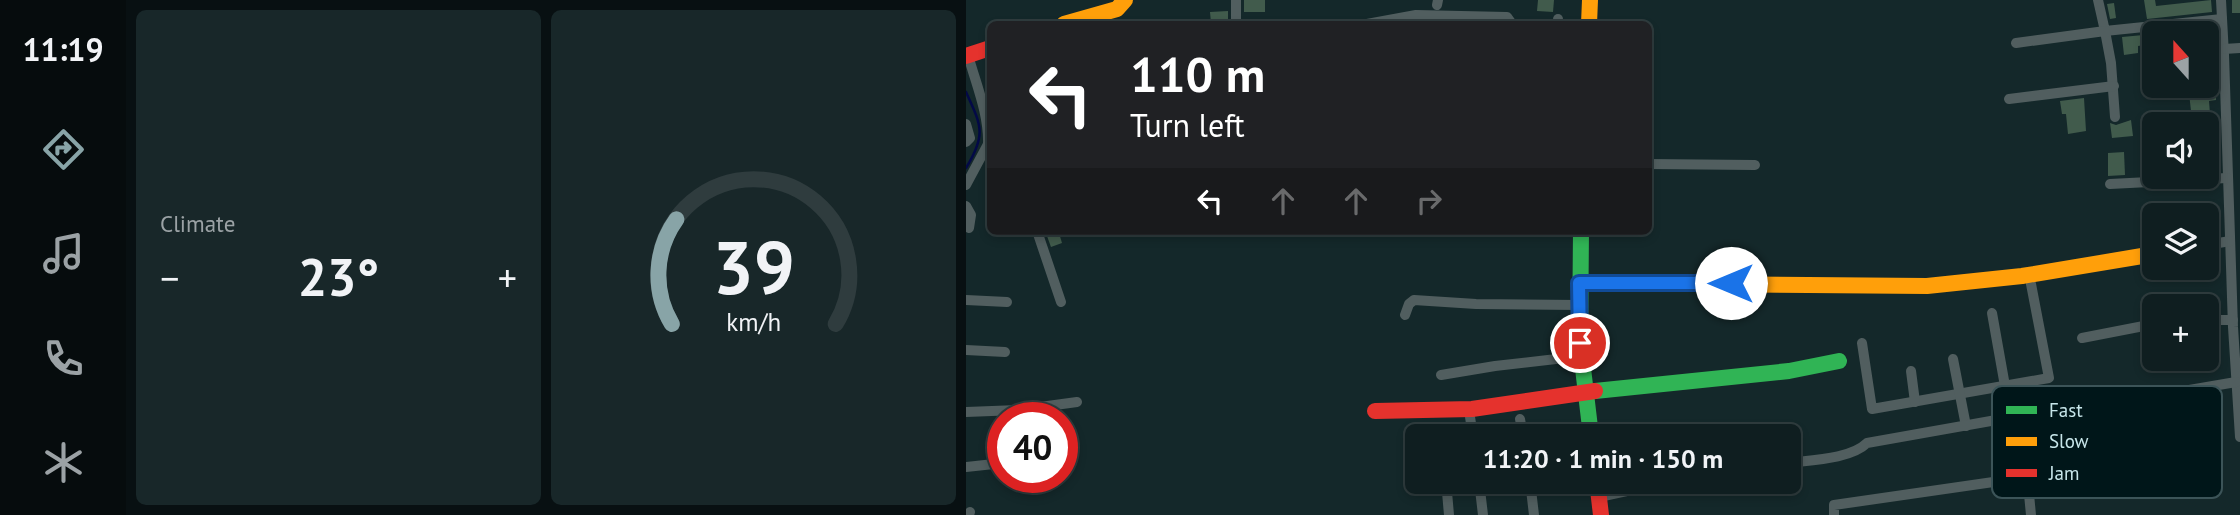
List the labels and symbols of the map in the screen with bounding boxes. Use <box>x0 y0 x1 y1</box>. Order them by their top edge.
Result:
north arrow <box>2142 21 2219 98</box>
position arrow <box>1694 246 1768 320</box>
pin <box>1550 313 1610 373</box>
legend <box>1992 386 2222 498</box>
text: Fast <box>2049 398 2083 422</box>
speed limit sign: 40 <box>987 402 1078 493</box>
text: Slow <box>2049 429 2089 453</box>
text: Jam <box>2048 461 2079 485</box>

